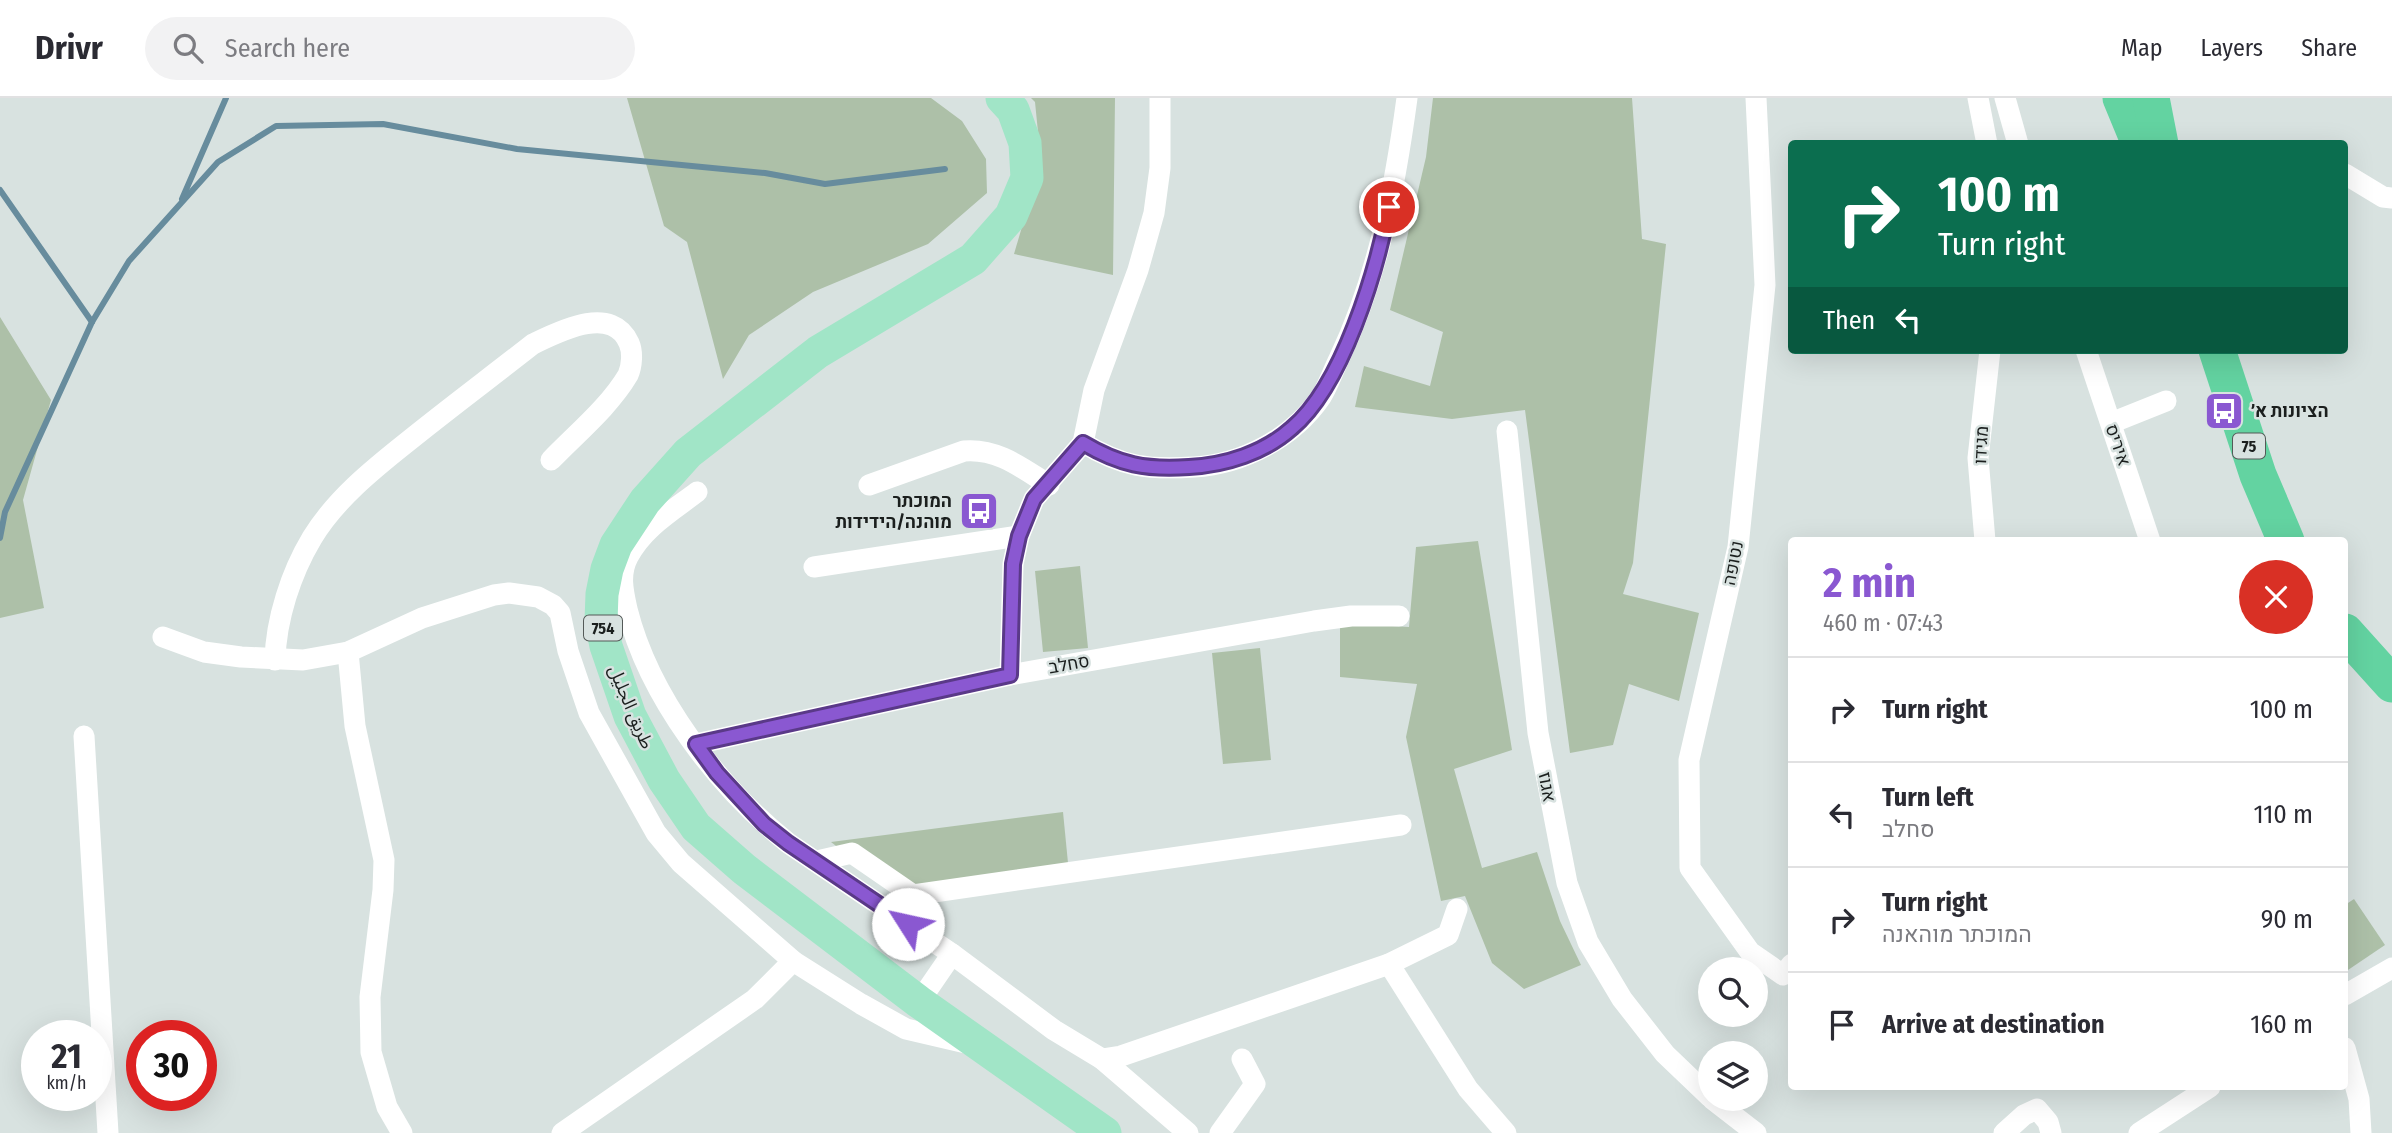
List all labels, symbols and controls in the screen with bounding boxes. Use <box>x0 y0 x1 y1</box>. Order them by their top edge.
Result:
search box <box>145 17 635 80</box>
text: Drivr <box>35 28 103 68</box>
icon: search <box>169 29 207 67</box>
text: Search here <box>225 33 350 64</box>
text: Map <box>2121 34 2163 62</box>
text: Layers <box>2201 34 2263 62</box>
text: Share <box>2301 34 2357 62</box>
text: 100 m <box>1938 165 2060 224</box>
icon: right <box>1823 168 1914 259</box>
pin <box>1359 177 1419 237</box>
icon: arrive <box>1370 188 1408 226</box>
text: Turn right <box>1938 225 2065 263</box>
icon: left <box>1889 301 1927 339</box>
text: Then <box>1823 305 1875 336</box>
bus stop icon: הציונות א׳ <box>2203 390 2245 432</box>
place label: הציונות א׳ <box>2251 400 2329 422</box>
street label: איריס <box>2101 421 2135 469</box>
street label: מגידו <box>1969 425 1993 465</box>
road number: 75 <box>2233 434 2265 458</box>
place label: המוכתר מוהנה/הידידות <box>835 490 952 533</box>
bus stop icon: המוכתר מוהנה/הידידות <box>958 490 1000 532</box>
street label: נטופה <box>1718 539 1748 587</box>
text: 2 min <box>1823 558 1916 608</box>
button: close <box>2239 560 2313 634</box>
text: 460 m · 07:43 <box>1823 609 1943 637</box>
road number: 754 <box>584 615 622 640</box>
street label: סחלב <box>1047 650 1091 678</box>
street label: طريق الجليل <box>604 662 658 752</box>
icon: right <box>1823 691 1861 729</box>
text: Turn right <box>1882 694 1988 725</box>
text: 100 m <box>2250 694 2313 725</box>
street label: אגוז <box>1534 770 1560 804</box>
text: Turn left <box>1882 782 1974 813</box>
icon: left <box>1823 796 1861 834</box>
text: 110 m <box>2253 799 2313 830</box>
text: סחלב <box>1882 815 1935 843</box>
position arrow <box>871 887 945 961</box>
text: Turn right <box>1882 887 1988 918</box>
icon: right <box>1823 901 1861 939</box>
text: 90 m <box>2261 904 2313 935</box>
text: המוכתר מוהאנה <box>1882 920 2032 948</box>
map controls <box>1698 957 1768 1111</box>
button: search <box>1698 957 1768 1027</box>
icon: arrive <box>1823 1006 1861 1044</box>
text: Arrive at destination <box>1882 1009 2105 1040</box>
text: 160 m <box>2250 1009 2313 1040</box>
speed limit sign: 30 <box>126 1020 217 1111</box>
text: 21 <box>51 1035 82 1077</box>
button: layers <box>1698 1041 1768 1111</box>
text: km/h <box>46 1072 87 1094</box>

